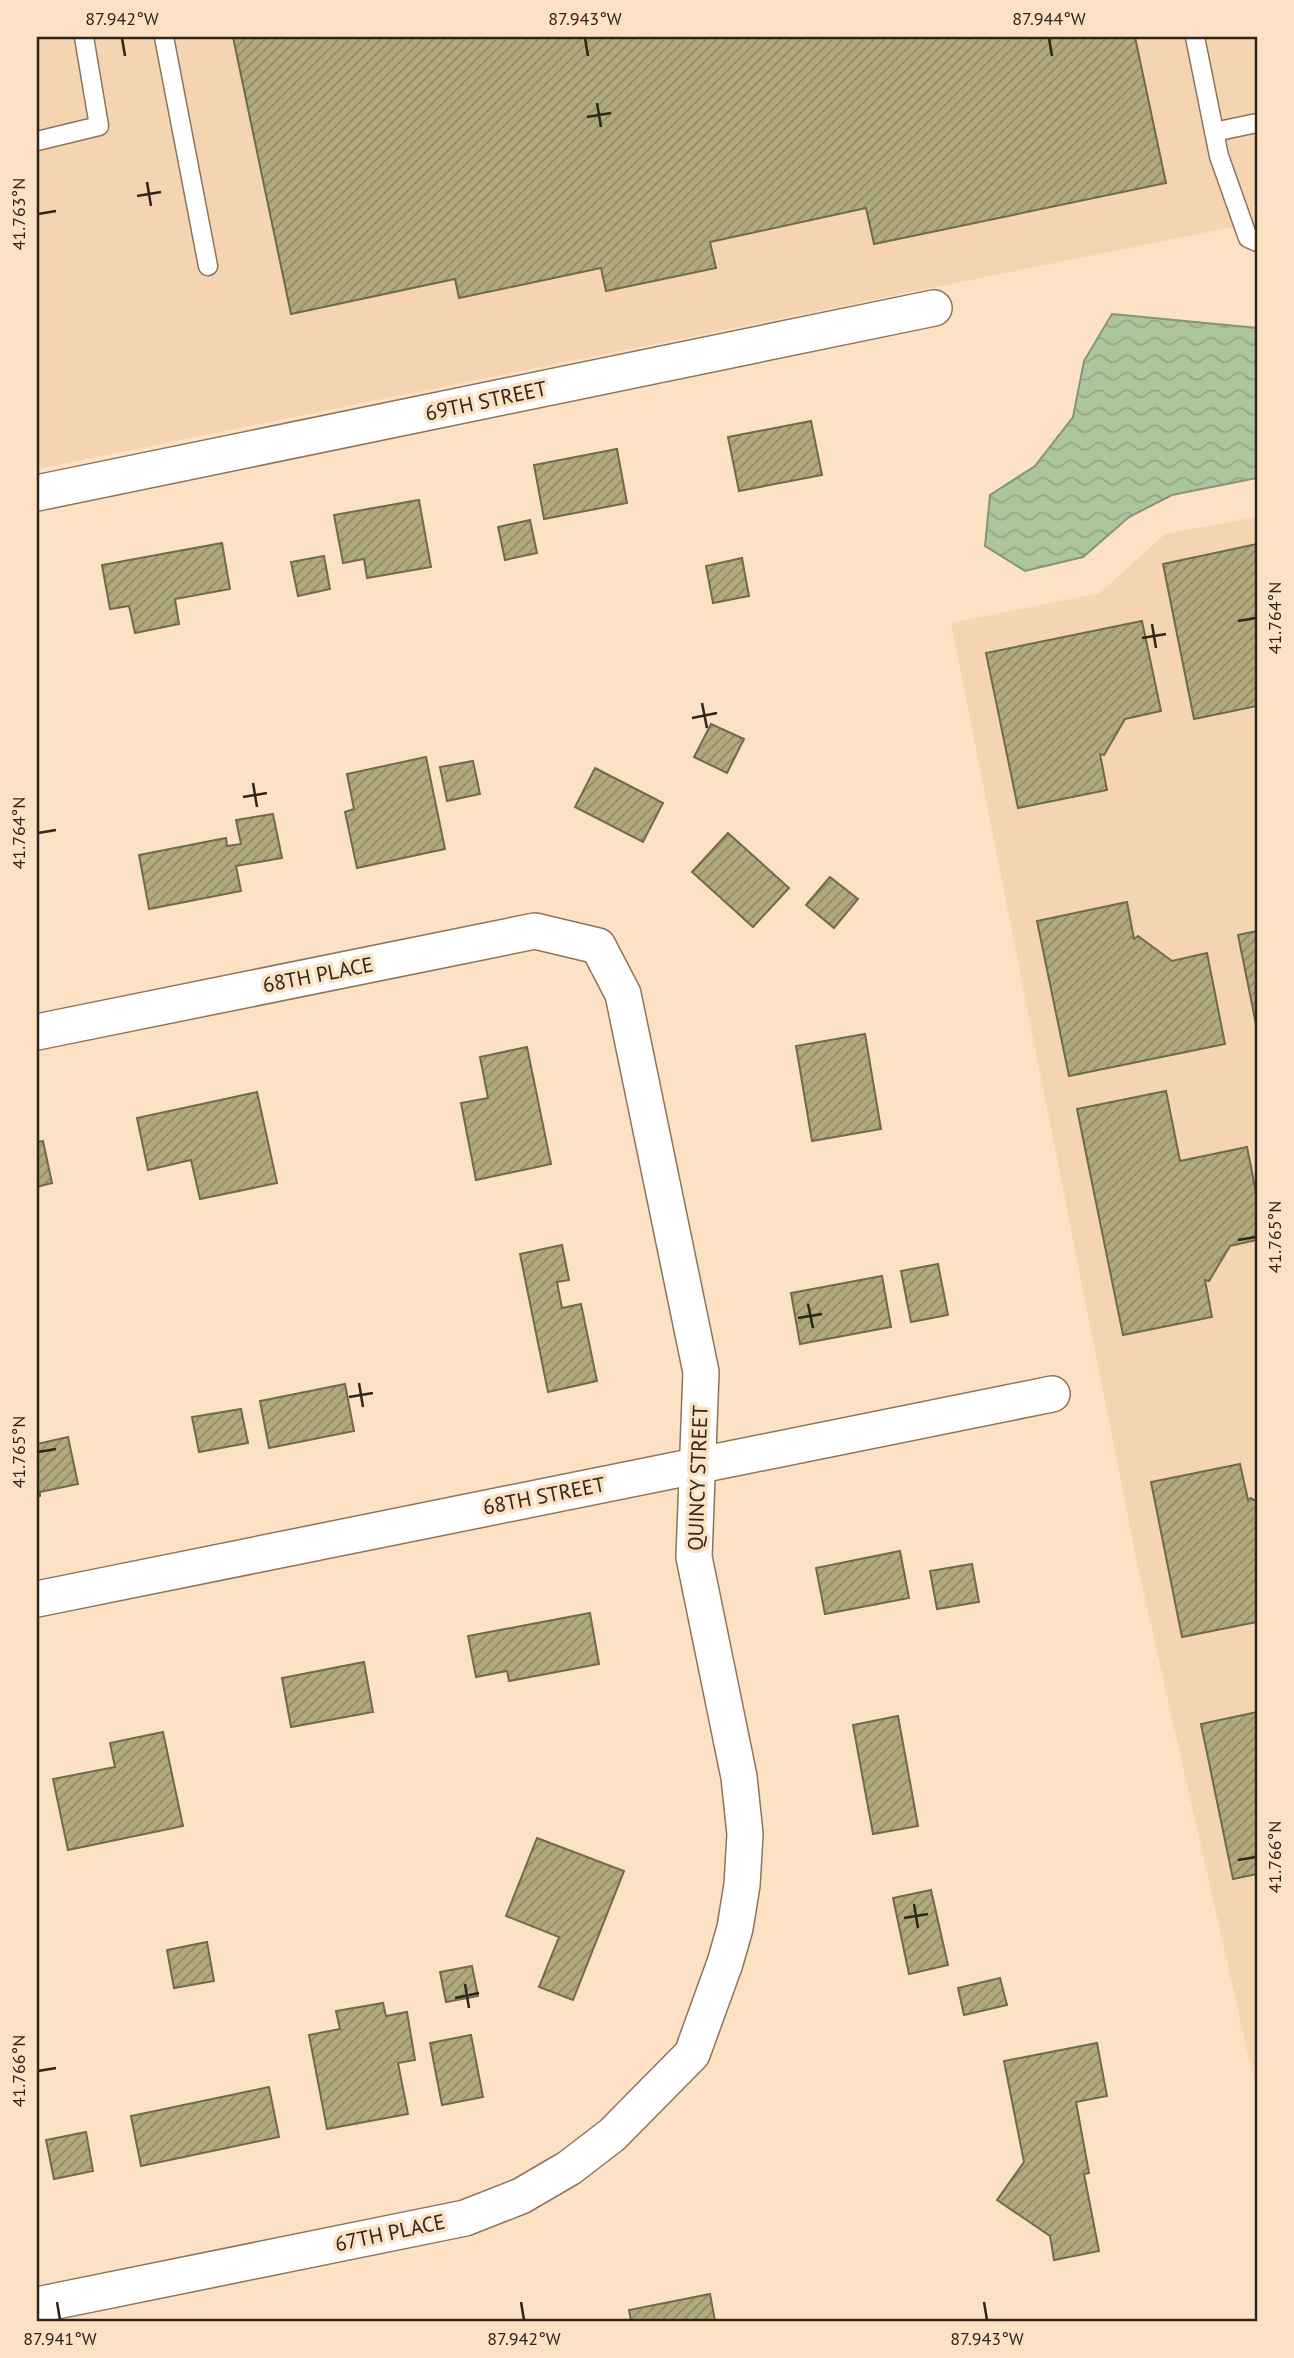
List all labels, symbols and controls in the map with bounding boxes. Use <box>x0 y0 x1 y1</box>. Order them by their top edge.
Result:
text: 87.942°W <box>85 7 159 30</box>
text: 87.943°W <box>548 7 622 30</box>
text: 87.944°W <box>1012 7 1086 30</box>
text: 41.763°N <box>7 178 30 250</box>
street label: 69TH STREET <box>423 374 550 427</box>
text: 41.764°N <box>1263 582 1286 654</box>
text: 41.764°N <box>7 797 30 869</box>
street label: 68TH PLACE <box>260 951 375 998</box>
text: 41.765°N <box>1263 1201 1286 1273</box>
street label: QUINCY STREET <box>681 1404 714 1551</box>
text: 41.765°N <box>7 1416 30 1488</box>
street label: 68TH STREET <box>481 1470 608 1521</box>
text: 41.766°N <box>1263 1821 1286 1893</box>
text: 41.766°N <box>7 2035 30 2107</box>
street label: 67TH PLACE <box>332 2208 447 2257</box>
text: 87.941°W <box>23 2327 97 2350</box>
text: 87.942°W <box>487 2327 561 2350</box>
text: 87.943°W <box>950 2327 1024 2350</box>

